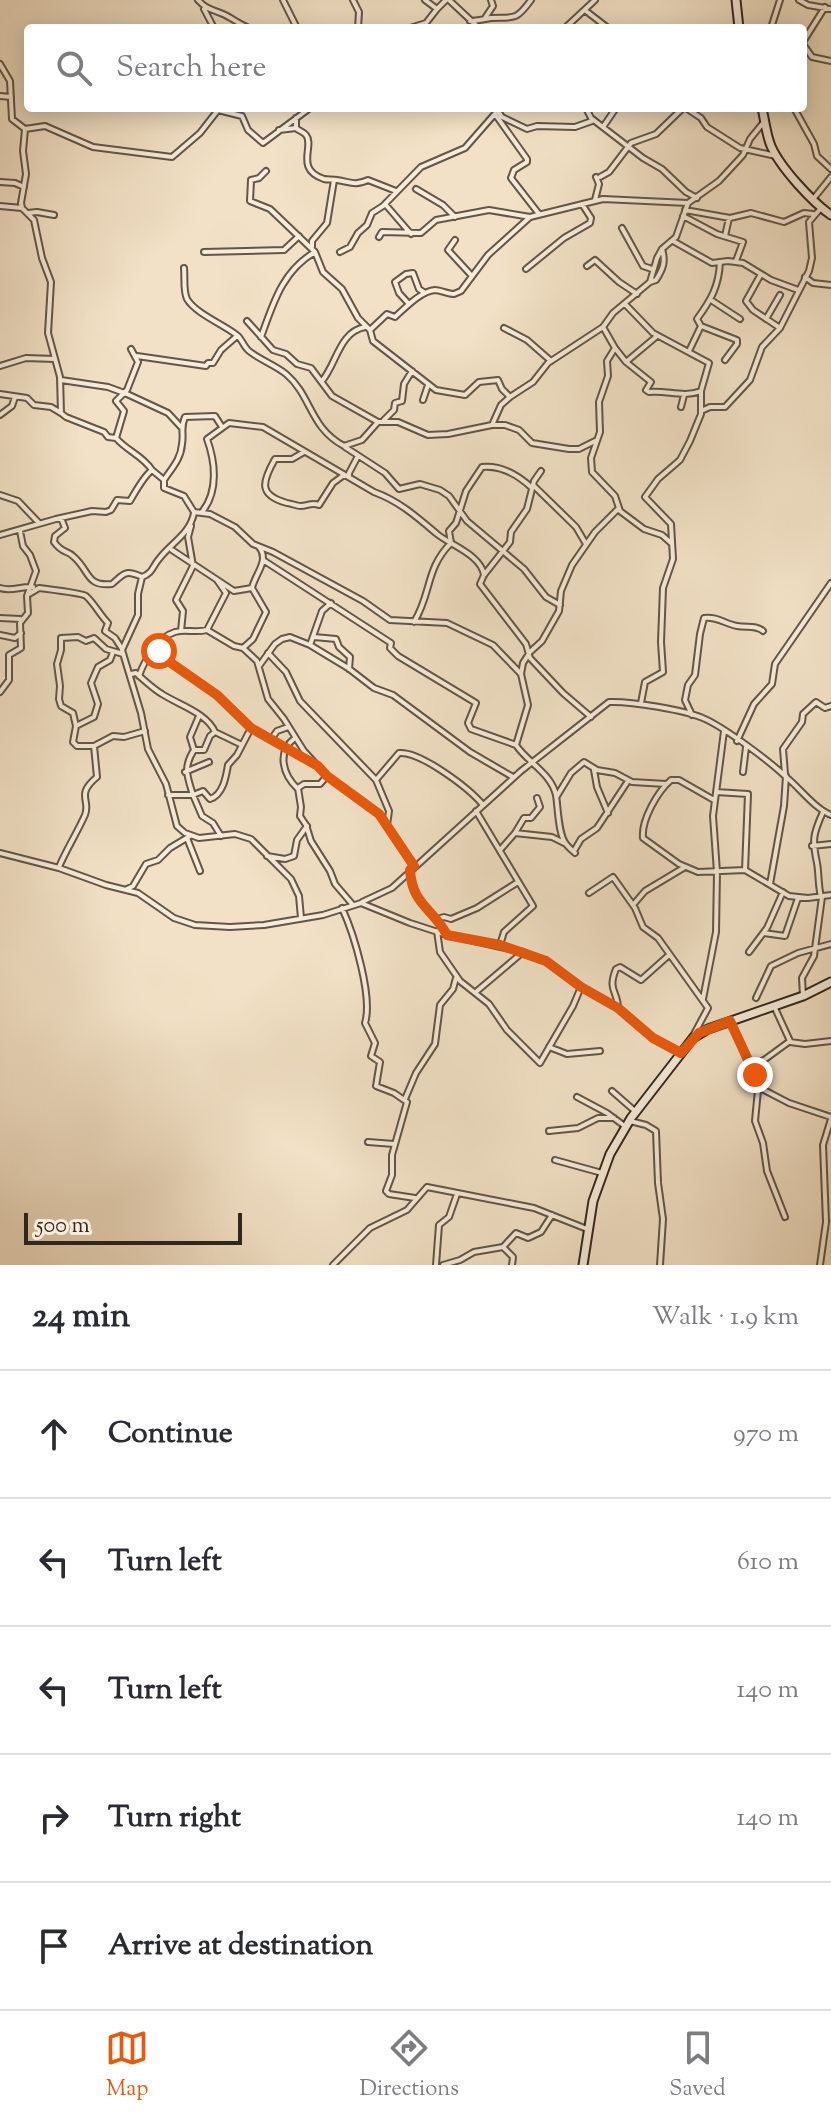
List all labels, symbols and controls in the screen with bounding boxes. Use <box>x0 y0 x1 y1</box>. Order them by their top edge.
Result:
search box <box>24 24 807 112</box>
icon: search <box>52 46 96 90</box>
text: Search here <box>116 47 266 90</box>
route start <box>141 633 177 669</box>
route end <box>737 1057 773 1093</box>
scale bar <box>24 1209 242 1245</box>
text: 500 m <box>36 1211 90 1243</box>
text: 24 min <box>32 1293 130 1342</box>
text: Walk · 1.9 km <box>652 1299 799 1336</box>
icon: ahead <box>32 1412 76 1456</box>
text: Continue <box>108 1413 233 1456</box>
text: 970 m <box>733 1416 799 1453</box>
icon: left <box>32 1540 76 1584</box>
text: Turn left <box>108 1541 222 1584</box>
text: 610 m <box>737 1544 799 1581</box>
icon: left <box>32 1668 76 1712</box>
text: Turn left <box>108 1669 222 1712</box>
text: 140 m <box>736 1672 799 1709</box>
icon: right <box>32 1796 76 1840</box>
text: Turn right <box>108 1797 241 1840</box>
text: 140 m <box>736 1800 799 1837</box>
icon: arrive <box>32 1924 76 1968</box>
text: Arrive at destination <box>108 1925 373 1968</box>
tab: Map <box>105 2026 149 2106</box>
tab: Directions <box>360 2026 459 2106</box>
tab: Saved <box>669 2026 726 2106</box>

